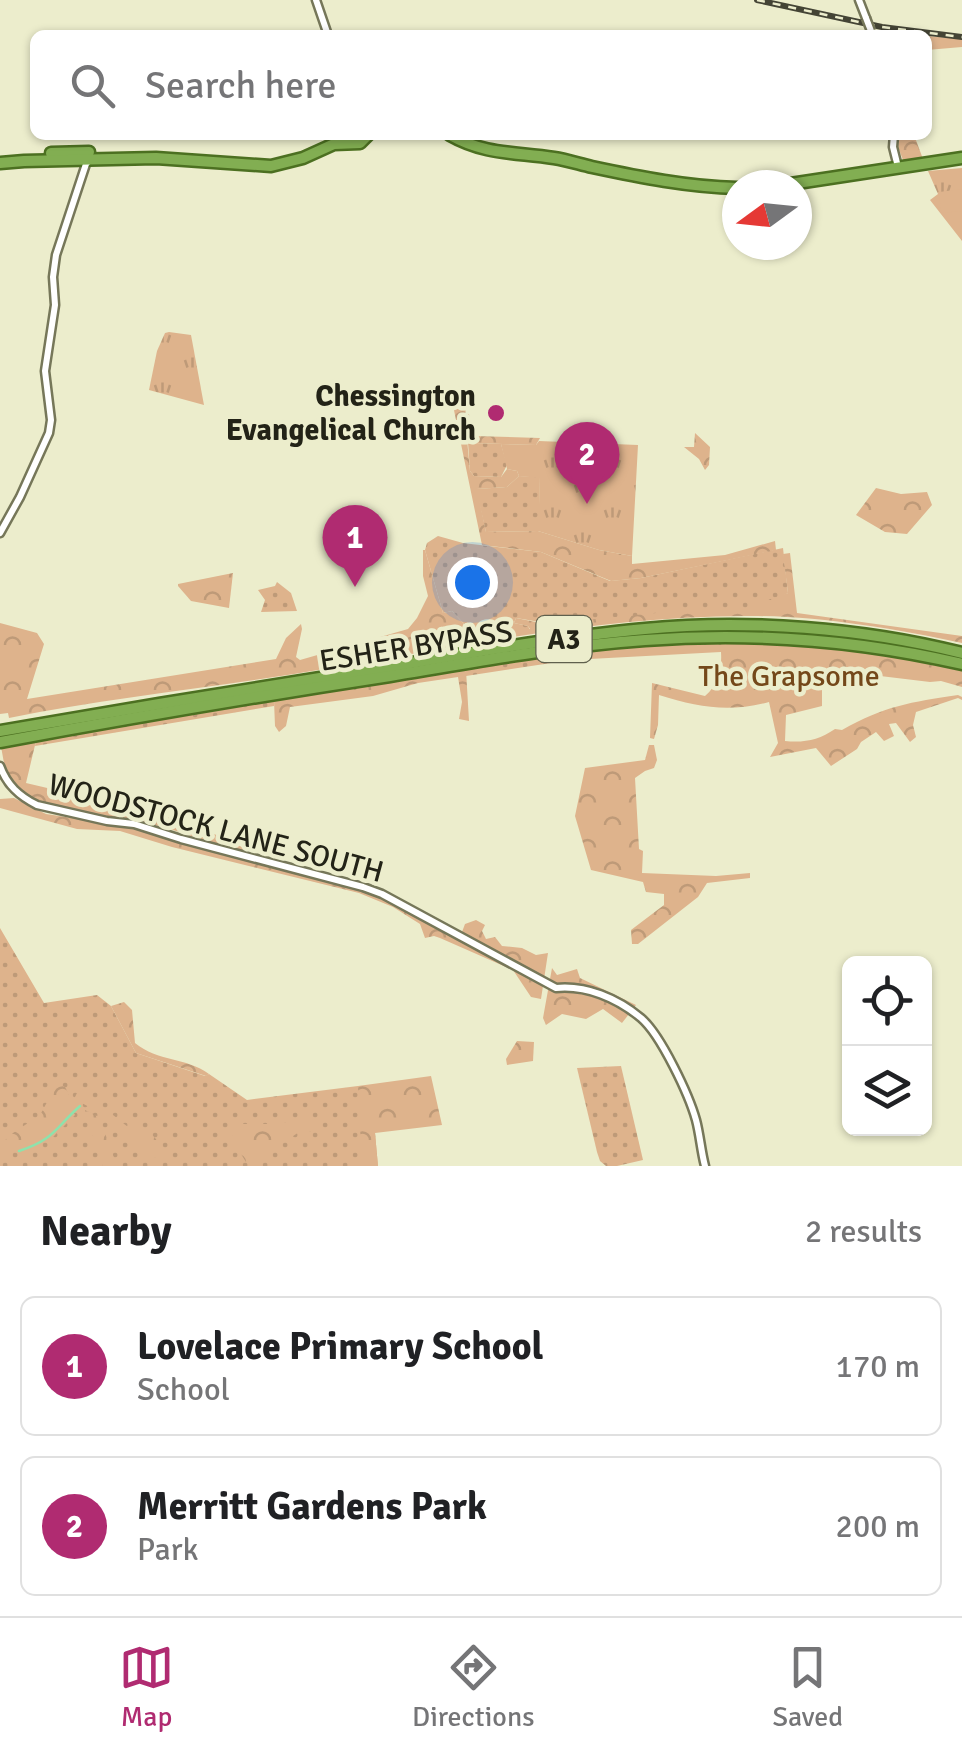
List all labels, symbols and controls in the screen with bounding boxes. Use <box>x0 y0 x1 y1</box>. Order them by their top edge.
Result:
search box <box>30 30 932 140</box>
icon: search <box>65 58 120 113</box>
text: Search here <box>145 62 337 109</box>
north arrow <box>722 170 812 260</box>
place label: Chessington Evangelical Church <box>226 378 476 449</box>
marker: Chessington Evangelical Church <box>485 402 507 424</box>
pin: 2 <box>554 422 620 504</box>
pin: 1 <box>322 504 388 587</box>
your location <box>447 557 498 608</box>
street label: ESHER BYPASS <box>317 613 515 680</box>
road number: A3 <box>536 616 592 662</box>
park label: The Grapsome <box>698 658 880 695</box>
street label: WOODSTOCK LANE SOUTH <box>44 766 387 891</box>
map controls <box>842 956 932 1136</box>
button: locate <box>842 956 932 1046</box>
button: layers <box>842 1046 932 1136</box>
text: Nearby <box>40 1206 172 1257</box>
text: 2 results <box>805 1212 922 1251</box>
text: Lovelace Primary School <box>137 1323 543 1370</box>
text: 1 <box>66 1347 83 1386</box>
text: 170 m <box>836 1347 920 1386</box>
text: School <box>137 1370 230 1409</box>
text: Merritt Gardens Park <box>137 1483 487 1530</box>
text: 2 <box>66 1507 83 1546</box>
text: 200 m <box>836 1507 920 1546</box>
text: Park <box>137 1530 199 1569</box>
tab: Map <box>119 1640 174 1734</box>
tab: Directions <box>412 1640 534 1734</box>
tab: Saved <box>772 1640 843 1734</box>

